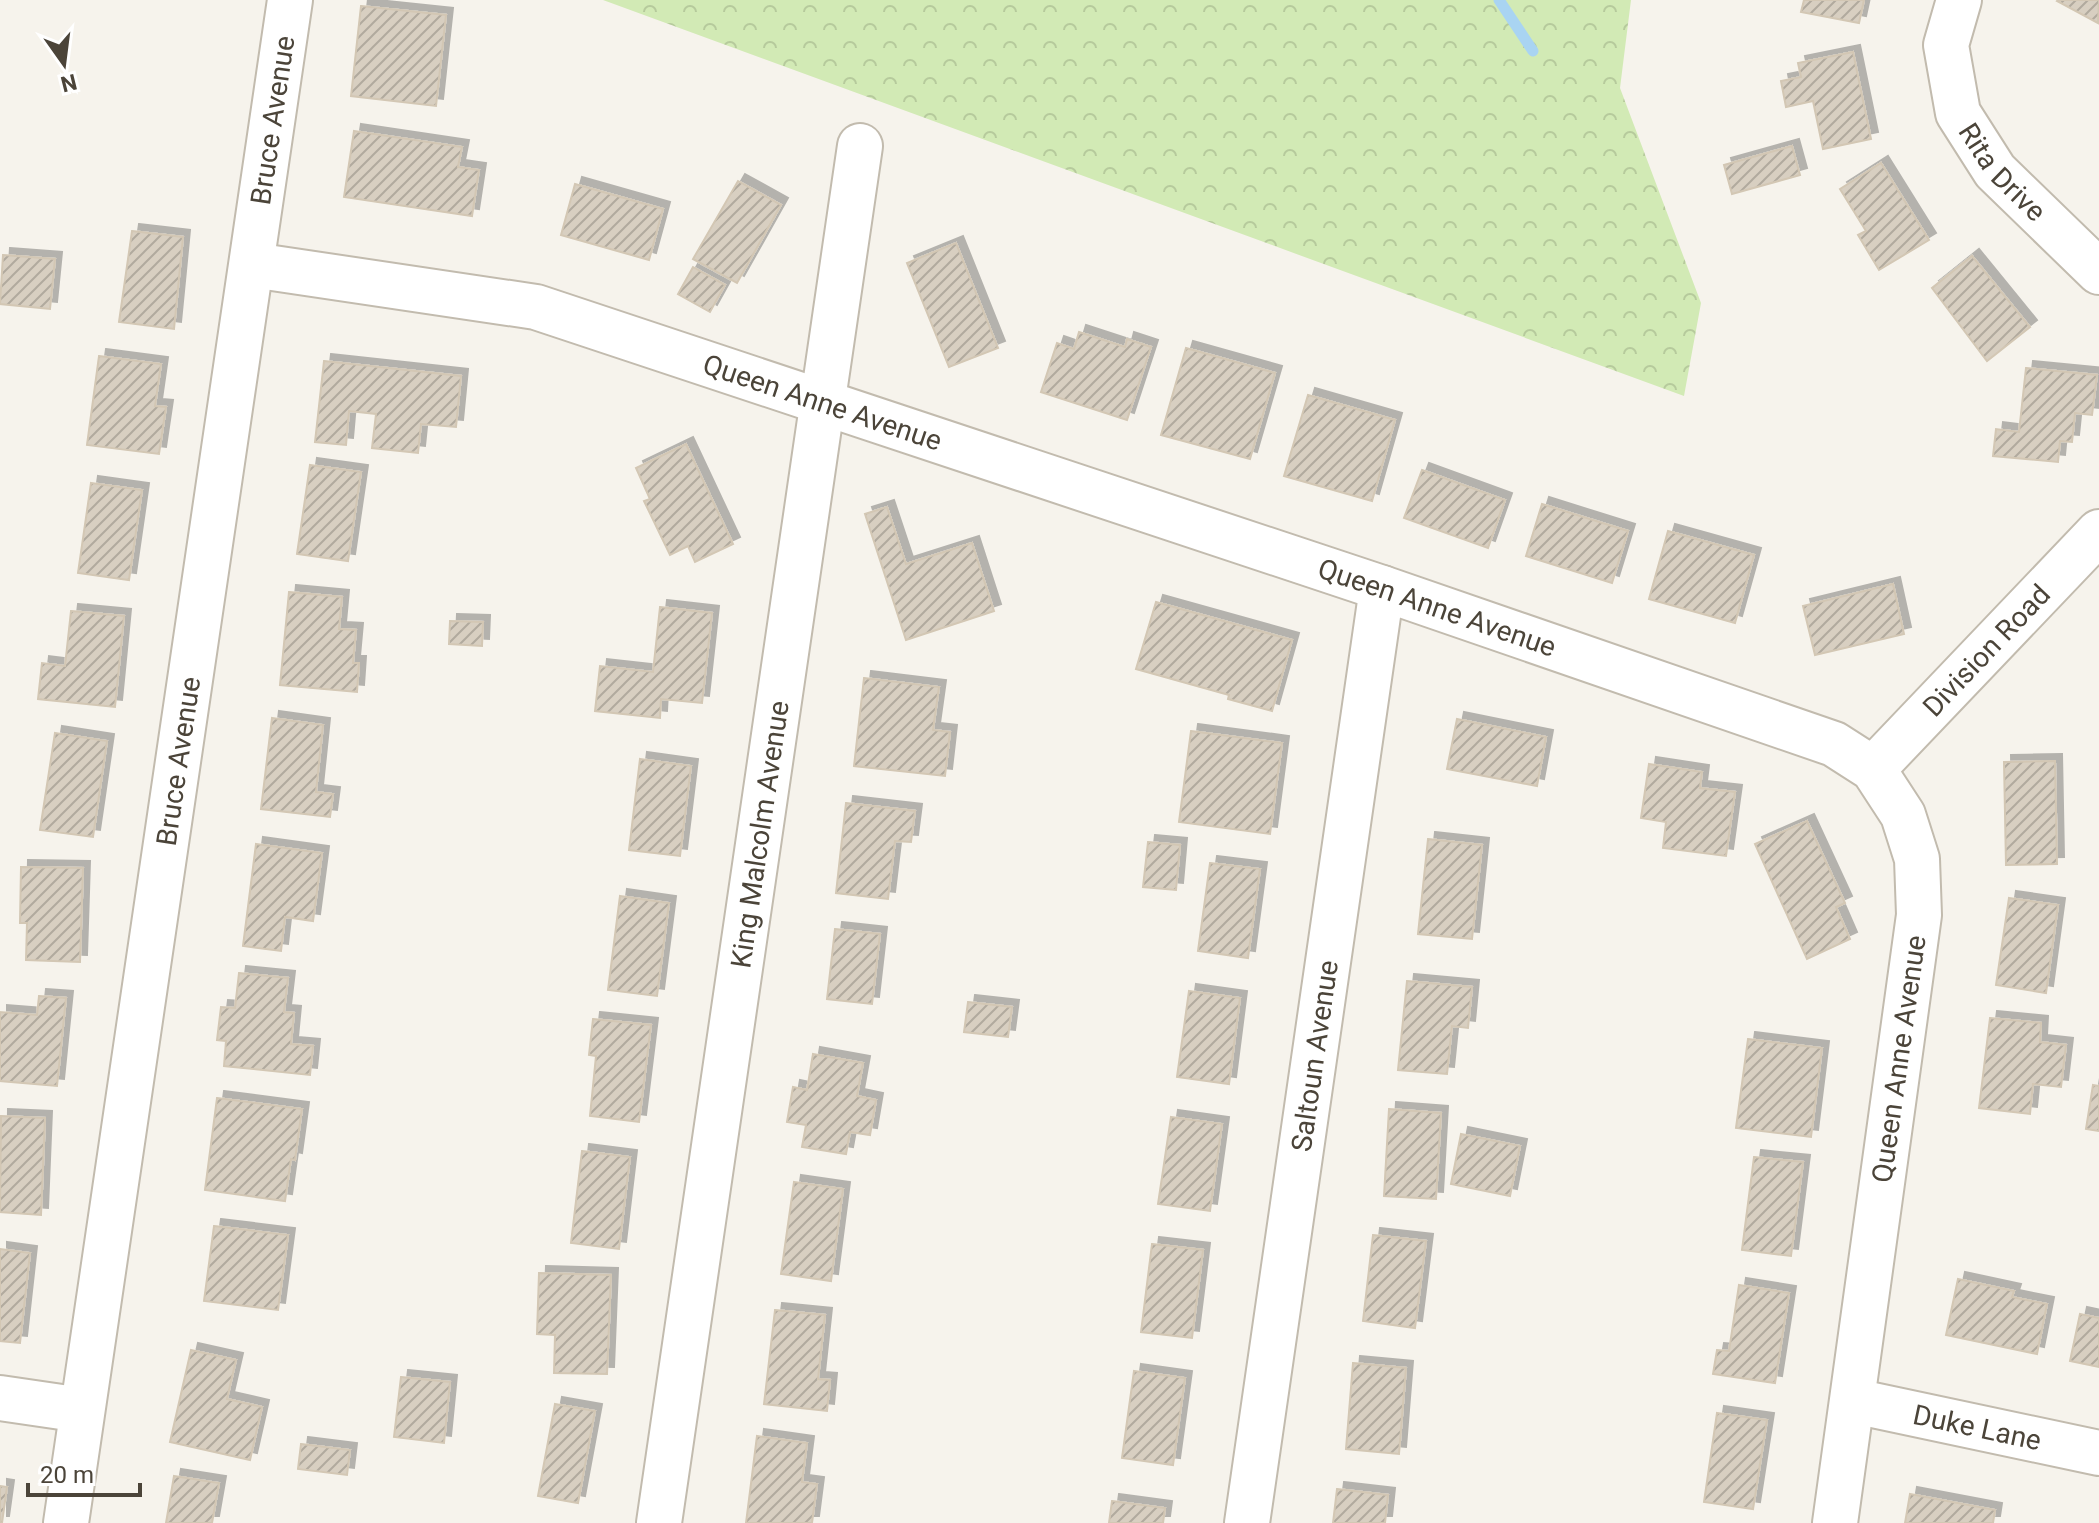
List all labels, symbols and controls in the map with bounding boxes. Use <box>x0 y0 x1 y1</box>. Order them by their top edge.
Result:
north arrow <box>24 24 104 104</box>
street label: Bruce Avenue <box>244 33 301 207</box>
text: N <box>58 69 79 97</box>
street label: Rita Drive <box>1952 117 2053 228</box>
street label: Queen Anne Avenue <box>699 347 946 457</box>
street label: Queen Anne Avenue <box>1314 551 1561 663</box>
street label: Division Road <box>1916 578 2057 723</box>
street label: Bruce Avenue <box>149 674 207 848</box>
street label: King Malcolm Avenue <box>724 699 795 970</box>
street label: Queen Anne Avenue <box>1865 933 1933 1185</box>
street label: Saltoun Avenue <box>1284 958 1345 1154</box>
street label: Duke Lane <box>1910 1398 2044 1457</box>
scale bar <box>28 1447 140 1497</box>
text: 20 m <box>40 1461 94 1489</box>

